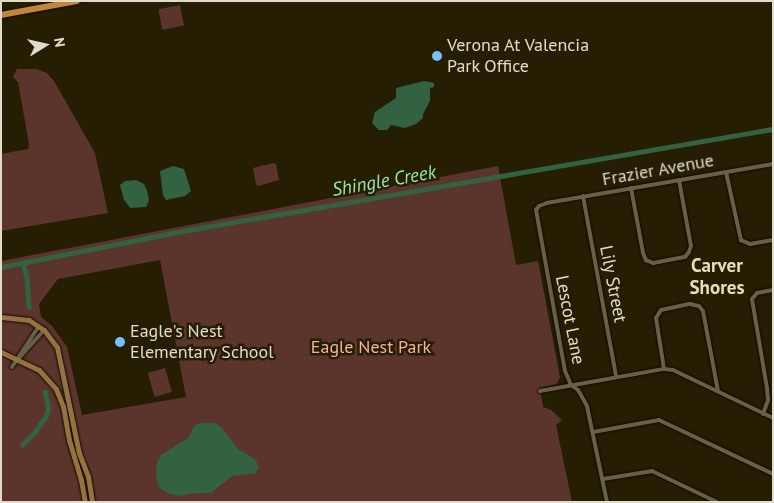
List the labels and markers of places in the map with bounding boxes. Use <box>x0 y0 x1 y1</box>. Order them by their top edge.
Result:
place label: Verona At Valencia Park Office <box>447 35 590 78</box>
marker: Verona At Valencia Park Office <box>431 50 443 62</box>
place label: Eagle's Nest Elementary School <box>130 321 274 364</box>
marker: Eagle's Nest Elementary School <box>114 336 126 348</box>

